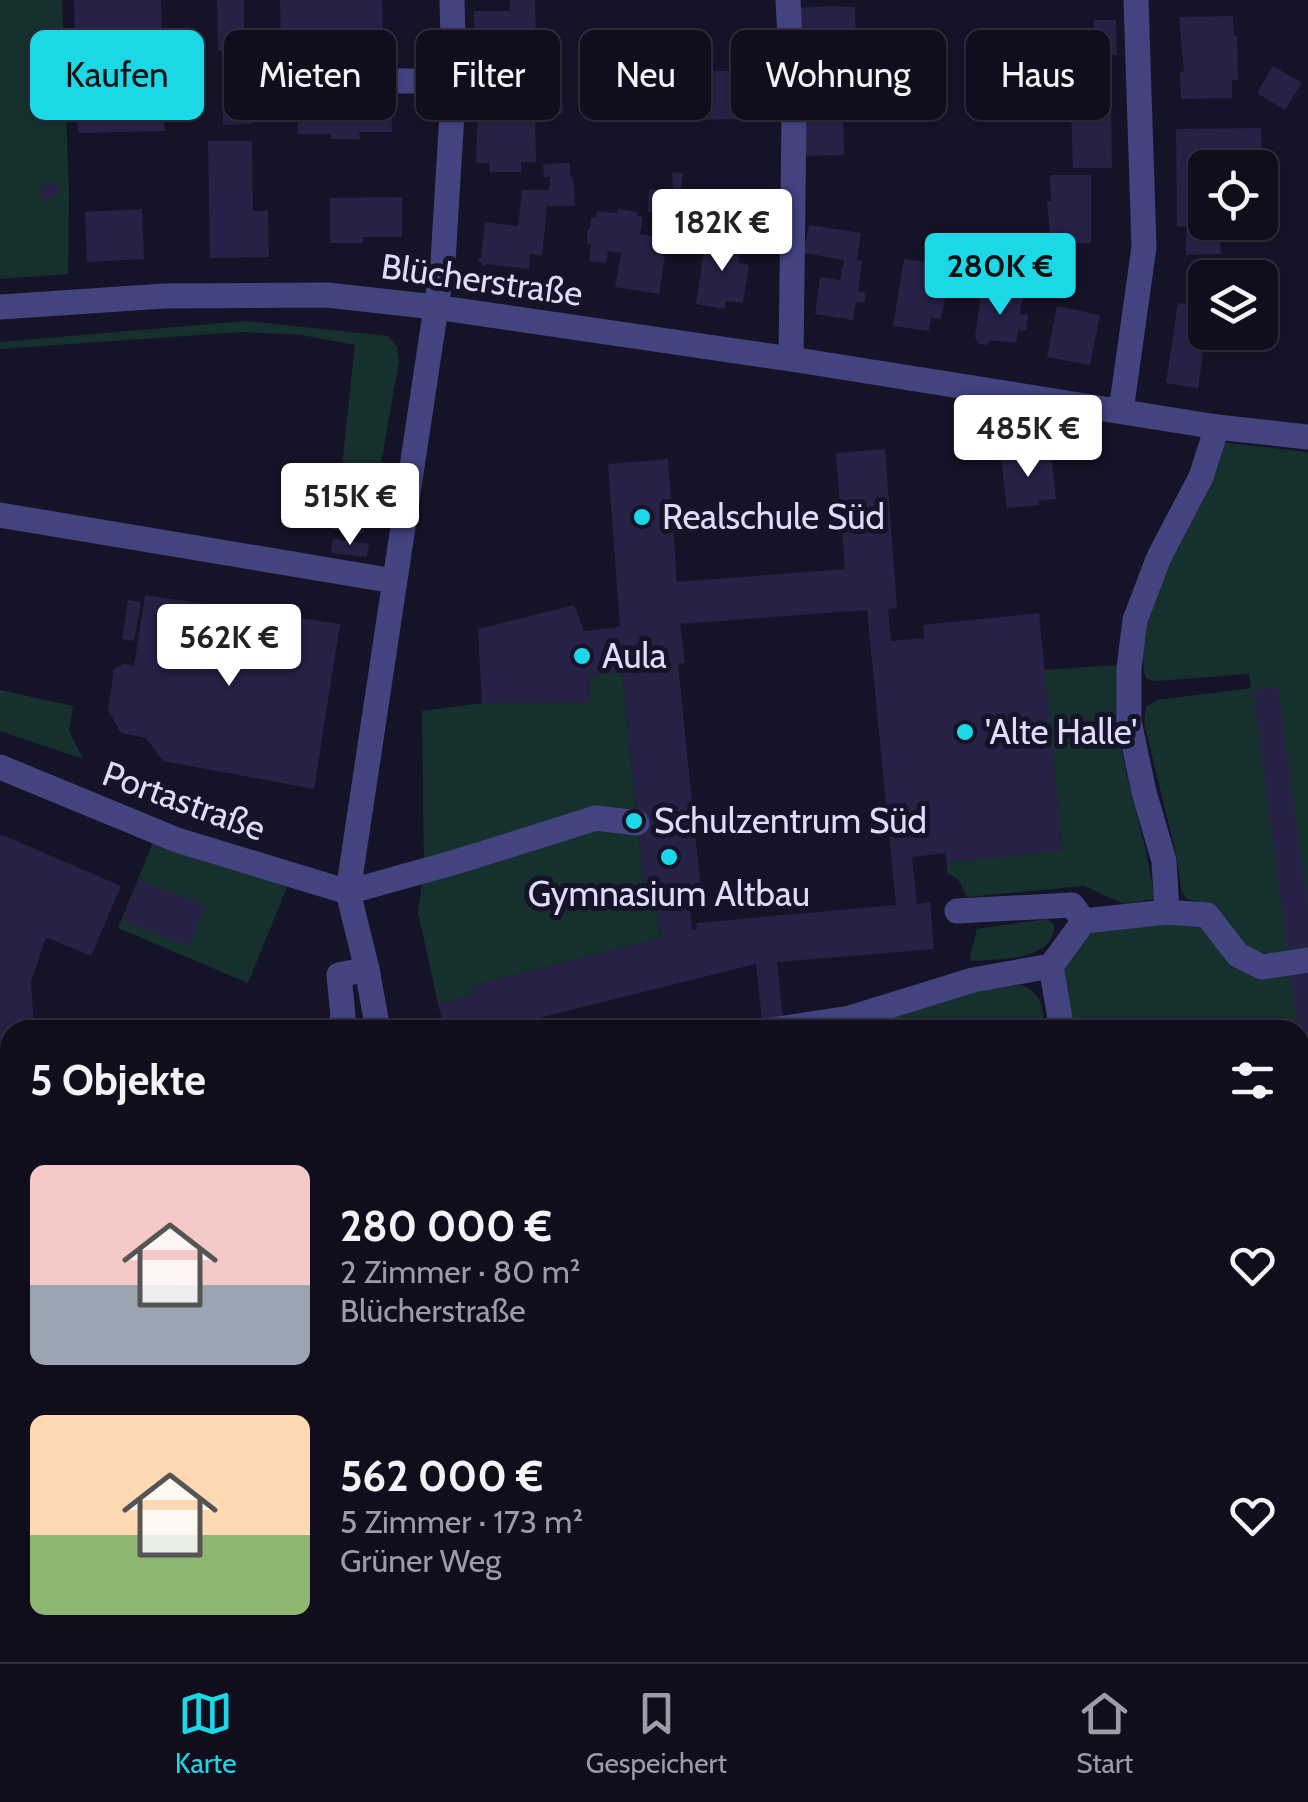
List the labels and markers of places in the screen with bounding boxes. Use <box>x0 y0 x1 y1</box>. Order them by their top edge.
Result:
pin: 182K € <box>641 189 803 274</box>
pin: 280K € <box>919 233 1081 318</box>
pin: 485K € <box>947 395 1109 480</box>
pin: 515K € <box>269 463 431 548</box>
place label: Realschule Süd <box>662 495 885 538</box>
marker: Realschule Süd <box>631 506 653 528</box>
pin: 562K € <box>148 604 310 689</box>
place label: Aula <box>602 634 667 677</box>
marker: Aula <box>571 645 593 667</box>
place label: 'Alte Halle' <box>985 710 1137 753</box>
marker: 'Alte Halle' <box>954 721 976 743</box>
place label: Schulzentrum Süd <box>654 799 927 842</box>
marker: Schulzentrum Süd <box>623 810 645 832</box>
marker: Gymnasium Altbau <box>658 846 680 868</box>
place label: Gymnasium Altbau <box>528 872 810 915</box>

